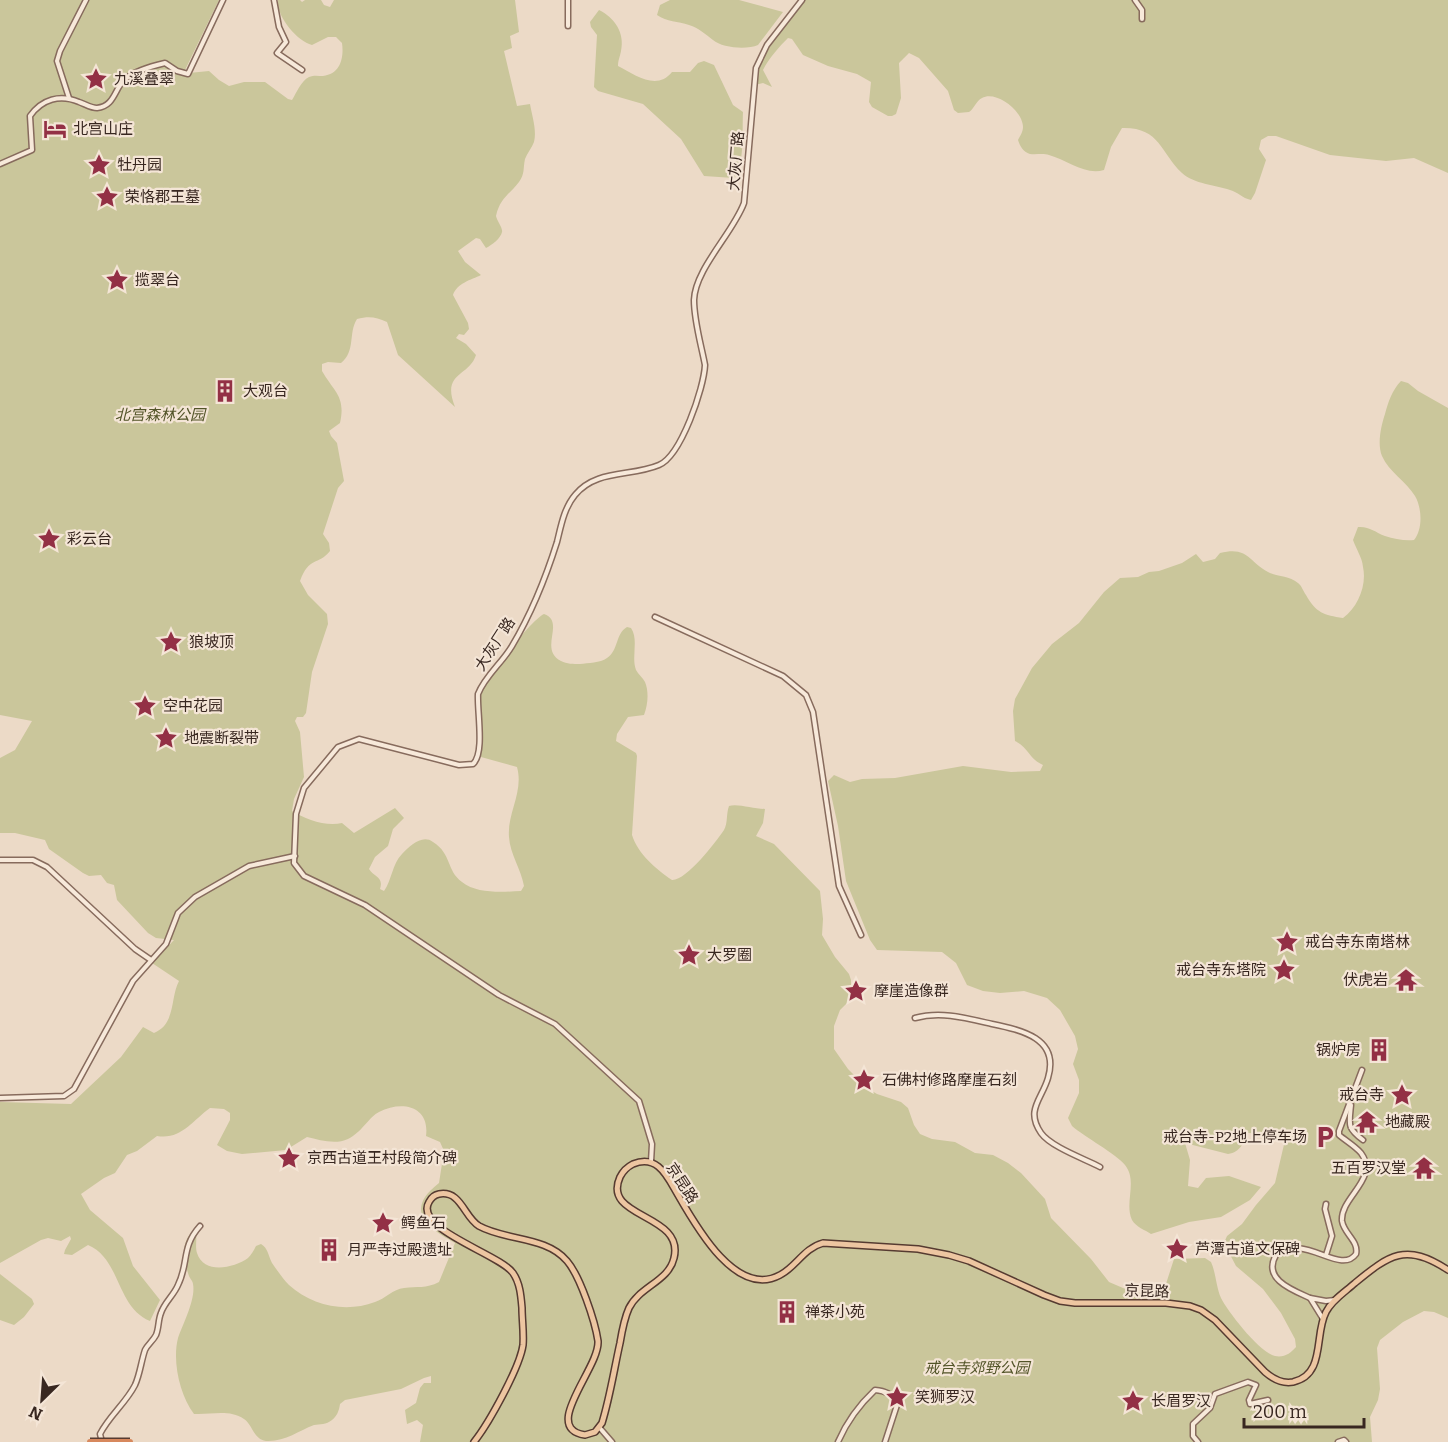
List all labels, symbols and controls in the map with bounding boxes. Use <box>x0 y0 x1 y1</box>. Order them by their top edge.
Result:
place icon: 九溪叠翠 <box>83 66 109 92</box>
place label: 九溪叠翠 <box>114 70 174 88</box>
hotel icon: 北宫山庄 <box>42 116 68 142</box>
place label: 北宫山庄 <box>73 120 133 138</box>
street label: 大灰厂路 <box>724 130 748 192</box>
place icon: 牡丹园 <box>86 152 112 178</box>
place label: 牡丹园 <box>117 156 162 174</box>
place icon: 荣恪郡王墓 <box>94 184 120 210</box>
place label: 荣恪郡王墓 <box>125 188 200 206</box>
place icon: 揽翠台 <box>104 267 130 293</box>
place label: 揽翠台 <box>135 271 180 289</box>
building icon: 大观台 <box>212 378 238 404</box>
place label: 大观台 <box>243 382 288 400</box>
park label: 北宫森林公园 <box>115 406 207 424</box>
place icon: 彩云台 <box>36 526 62 552</box>
place label: 彩云台 <box>67 530 112 548</box>
street label: 大灰厂路 <box>471 614 519 674</box>
place icon: 狼坡顶 <box>158 629 184 655</box>
place label: 狼坡顶 <box>189 633 234 651</box>
place icon: 空中花园 <box>132 693 158 719</box>
place label: 空中花园 <box>163 697 223 715</box>
place icon: 地震断裂带 <box>153 725 179 751</box>
place label: 地震断裂带 <box>184 729 259 747</box>
place icon: 戒台寺东南塔林 <box>1274 929 1300 955</box>
place label: 戒台寺东南塔林 <box>1305 933 1410 951</box>
place icon: 大罗圈 <box>676 942 702 968</box>
place label: 大罗圈 <box>707 946 752 964</box>
place icon: 戒台寺东塔院 <box>1271 957 1297 983</box>
place label: 戒台寺东塔院 <box>1176 961 1266 979</box>
temple icon: 伏虎岩 <box>1393 967 1419 993</box>
place label: 伏虎岩 <box>1343 971 1388 989</box>
place icon: 摩崖造像群 <box>843 978 869 1004</box>
place label: 摩崖造像群 <box>874 982 949 1000</box>
building icon: 锅炉房 <box>1366 1037 1392 1063</box>
place label: 锅炉房 <box>1316 1041 1361 1059</box>
place icon: 石佛村修路摩崖石刻 <box>851 1067 877 1093</box>
place label: 石佛村修路摩崖石刻 <box>882 1071 1017 1089</box>
place icon: 戒台寺 <box>1389 1082 1415 1108</box>
place label: 戒台寺 <box>1339 1086 1384 1104</box>
temple icon: 地藏殿 <box>1354 1109 1380 1135</box>
place label: 地藏殿 <box>1385 1113 1430 1131</box>
parking icon: 戒台寺-P2地上停车场 <box>1312 1124 1338 1150</box>
place label: 戒台寺-P2地上停车场 <box>1163 1128 1307 1146</box>
place icon: 京西古道王村段简介碑 <box>276 1145 302 1171</box>
place label: 京西古道王村段简介碑 <box>307 1149 457 1167</box>
temple icon: 五百罗汉堂 <box>1411 1155 1437 1181</box>
street label: 京昆路 <box>662 1159 702 1207</box>
place label: 五百罗汉堂 <box>1331 1159 1406 1177</box>
place icon: 鳄鱼石 <box>370 1210 396 1236</box>
place label: 鳄鱼石 <box>401 1214 446 1232</box>
place icon: 芦潭古道文保碑 <box>1164 1236 1190 1262</box>
building icon: 月严寺过殿遗址 <box>316 1237 342 1263</box>
place label: 芦潭古道文保碑 <box>1195 1240 1300 1258</box>
place label: 月严寺过殿遗址 <box>347 1241 452 1259</box>
street label: 京昆路 <box>1124 1281 1170 1301</box>
building icon: 禅茶小苑 <box>774 1299 800 1325</box>
place label: 禅茶小苑 <box>805 1303 865 1321</box>
park label: 戒台寺郊野公园 <box>924 1359 1031 1377</box>
north arrow <box>12 1370 72 1430</box>
place icon: 笑狮罗汉 <box>884 1384 910 1410</box>
place label: 笑狮罗汉 <box>915 1388 975 1406</box>
place icon: 长眉罗汉 <box>1120 1388 1146 1414</box>
scale bar <box>1244 1391 1364 1429</box>
place label: 长眉罗汉 <box>1151 1392 1211 1410</box>
text: 200 m <box>1253 1401 1307 1423</box>
text: N <box>26 1402 45 1424</box>

